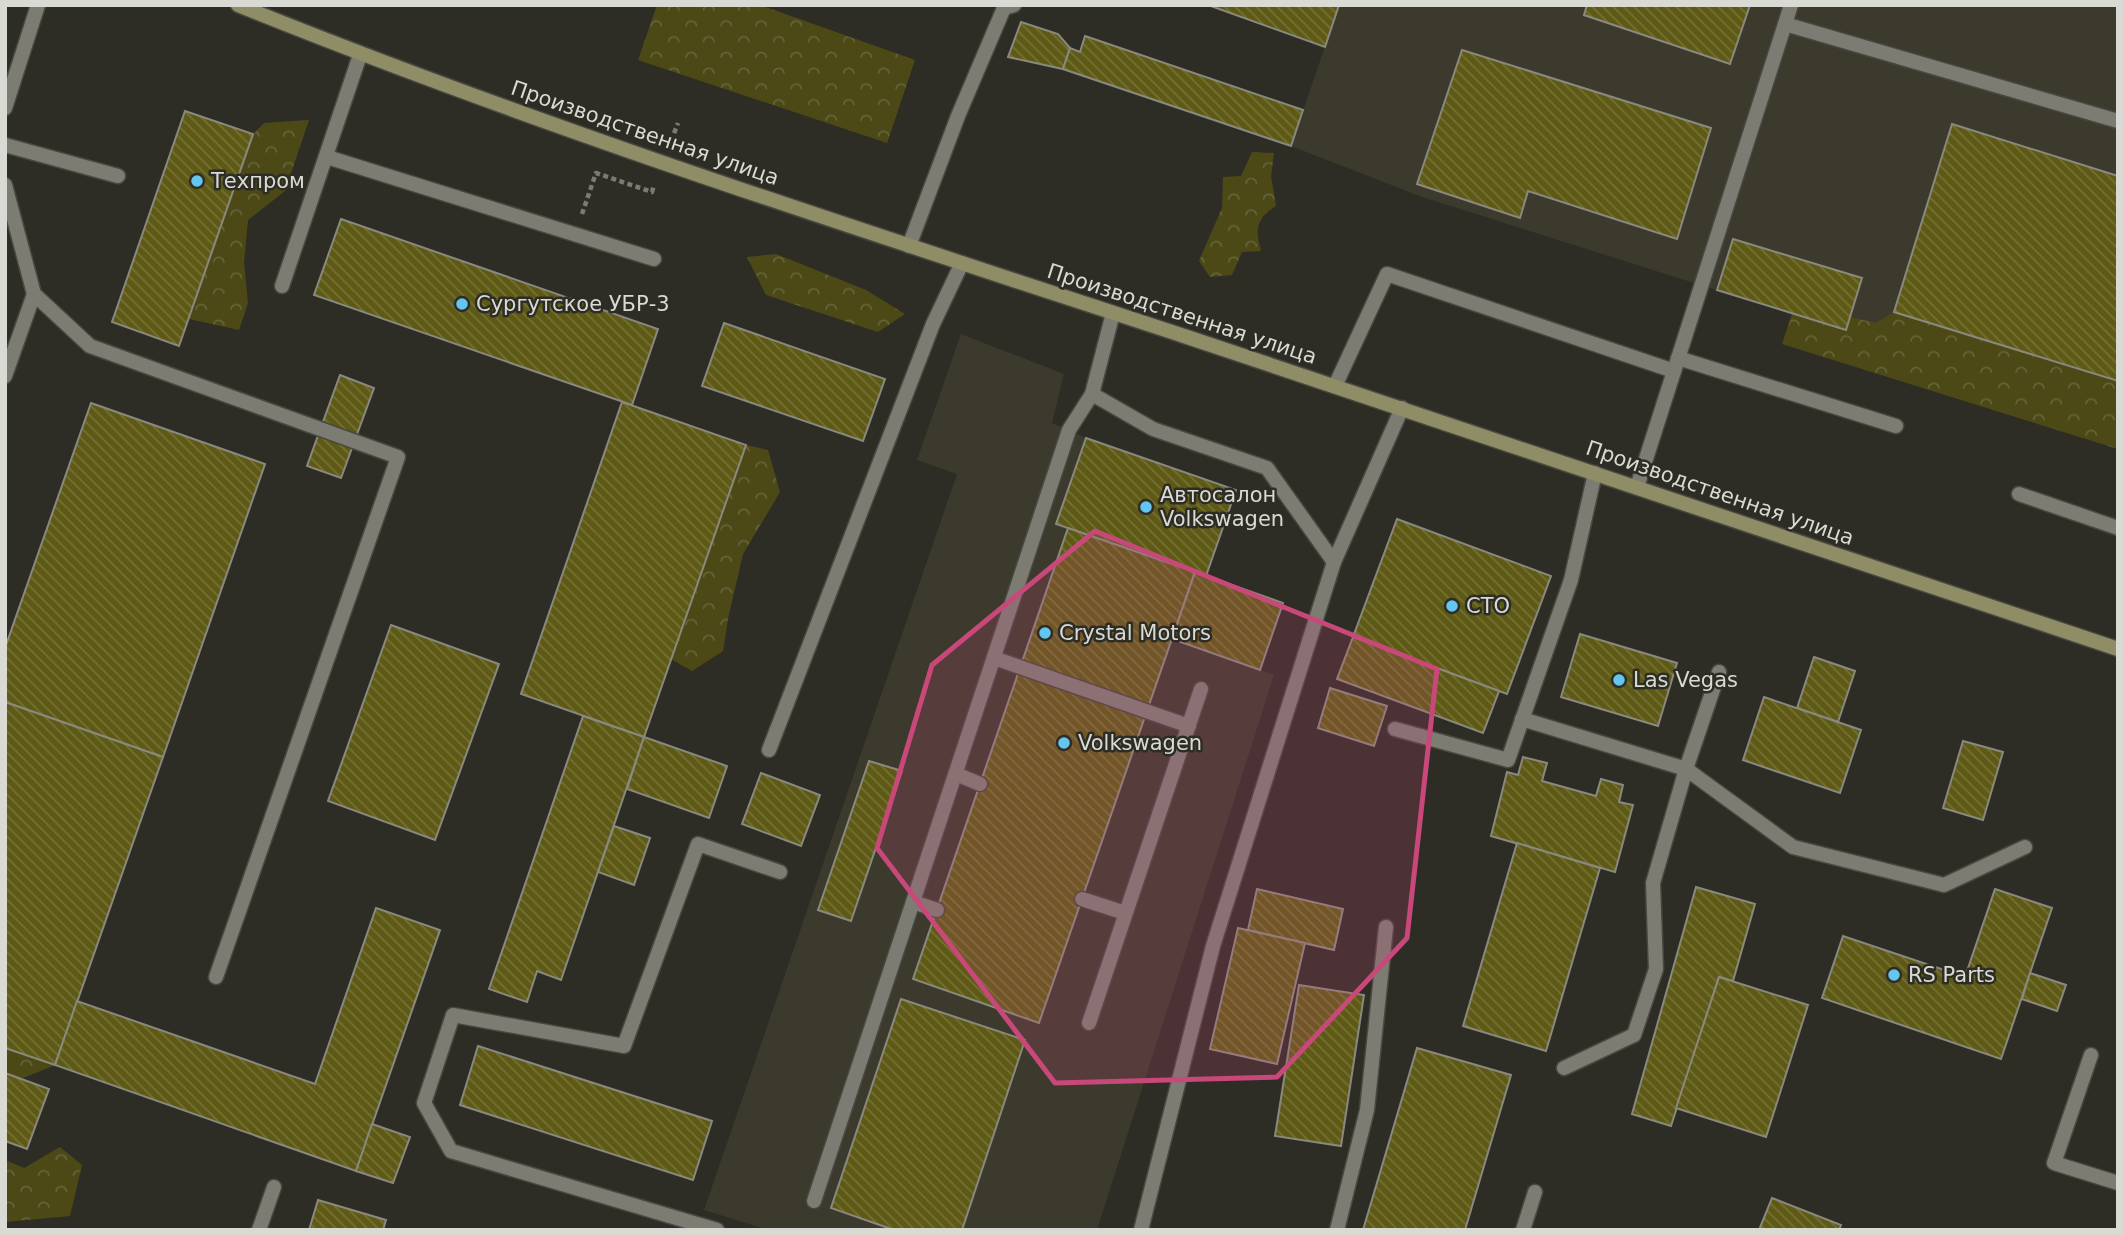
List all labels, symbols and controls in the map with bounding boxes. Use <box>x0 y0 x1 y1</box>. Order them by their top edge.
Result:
street label: Производственная улица <box>508 76 782 190</box>
place label: Техпром <box>210 169 305 193</box>
marker: Техпром <box>189 173 205 189</box>
street label: Производственная улица <box>1044 259 1320 369</box>
place label: Сургутское УБР-3 <box>476 292 670 316</box>
marker: Сургутское УБР-3 <box>454 296 470 312</box>
street label: Производственная улица <box>1583 436 1857 550</box>
place label: Автосалон Volkswagen <box>1160 483 1284 531</box>
marker: Автосалон Volkswagen <box>1138 499 1154 515</box>
place label: СТО <box>1466 594 1510 618</box>
marker: СТО <box>1444 598 1460 614</box>
place label: Crystal Motors <box>1059 621 1211 645</box>
marker: Crystal Motors <box>1037 625 1053 641</box>
place label: Las Vegas <box>1633 668 1738 692</box>
marker: Las Vegas <box>1611 672 1627 688</box>
place label: Volkswagen <box>1078 731 1202 755</box>
marker: Volkswagen <box>1056 735 1072 751</box>
place label: RS Parts <box>1908 963 1995 987</box>
marker: RS Parts <box>1886 967 1902 983</box>

